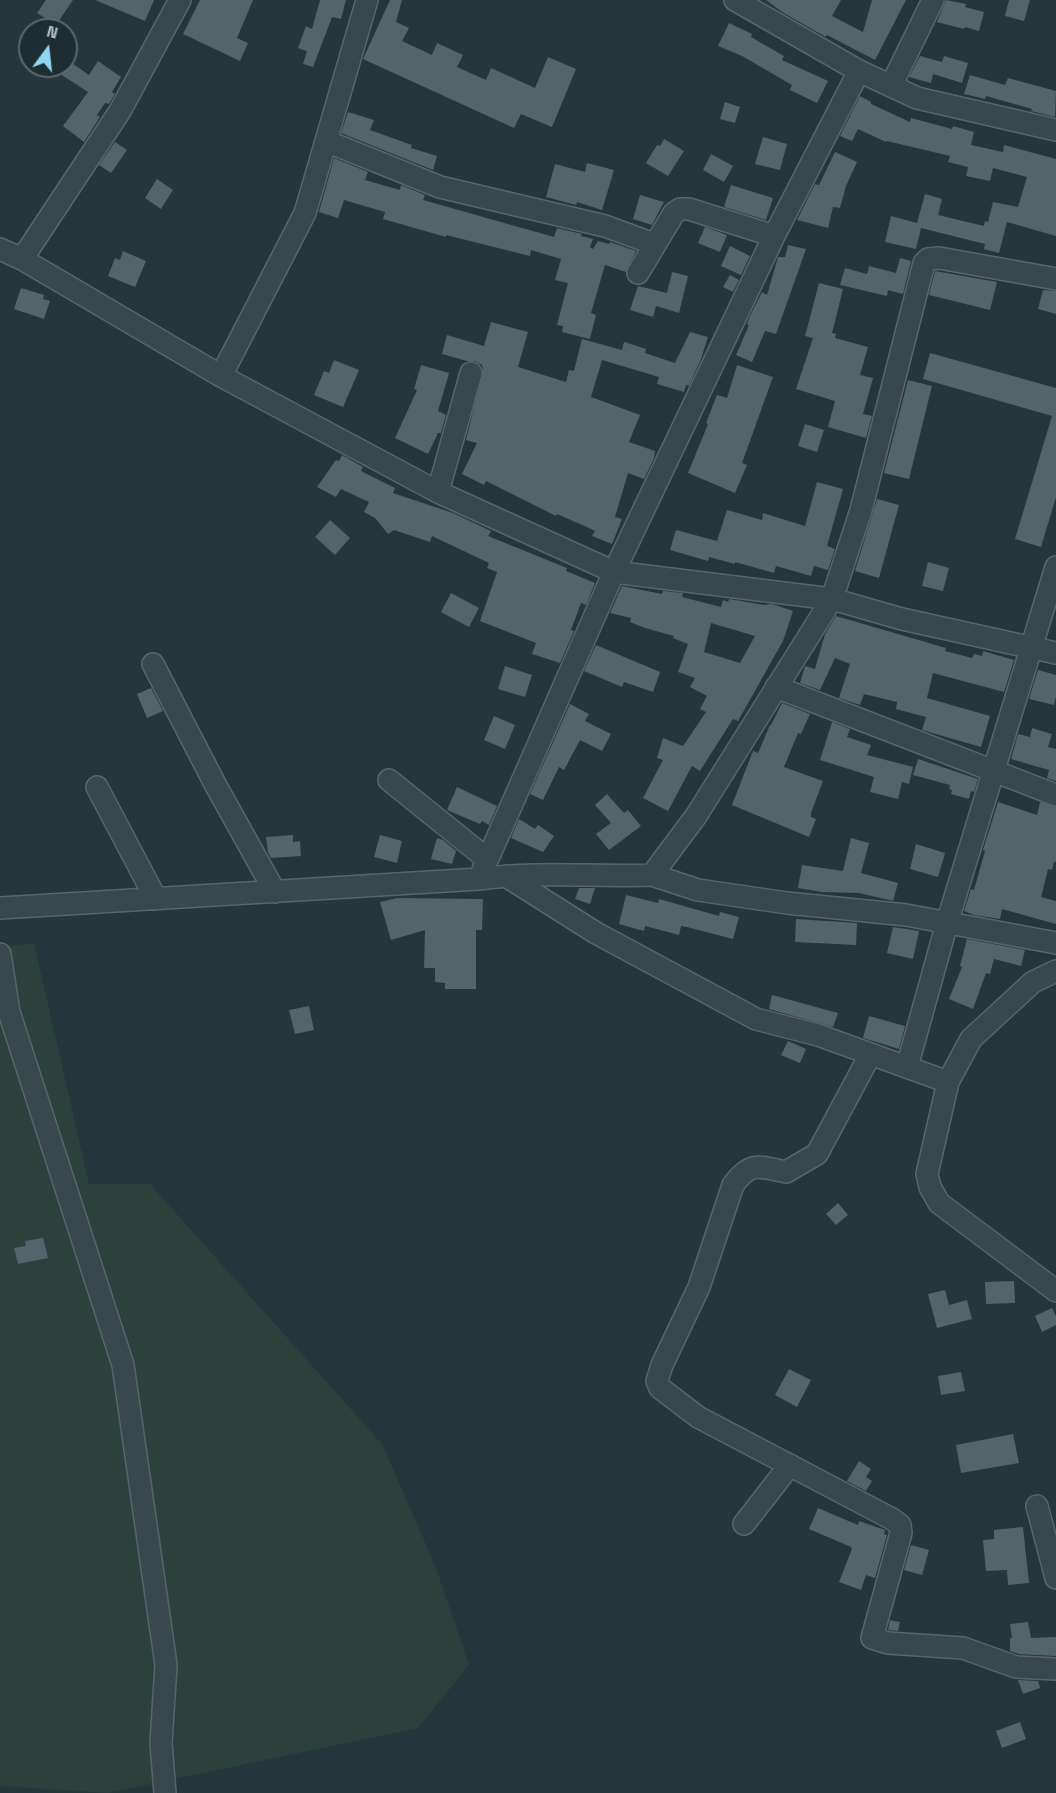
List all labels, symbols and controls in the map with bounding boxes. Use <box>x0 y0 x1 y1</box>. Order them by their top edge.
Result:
north arrow <box>18 18 78 78</box>
text: N <box>44 21 60 44</box>

